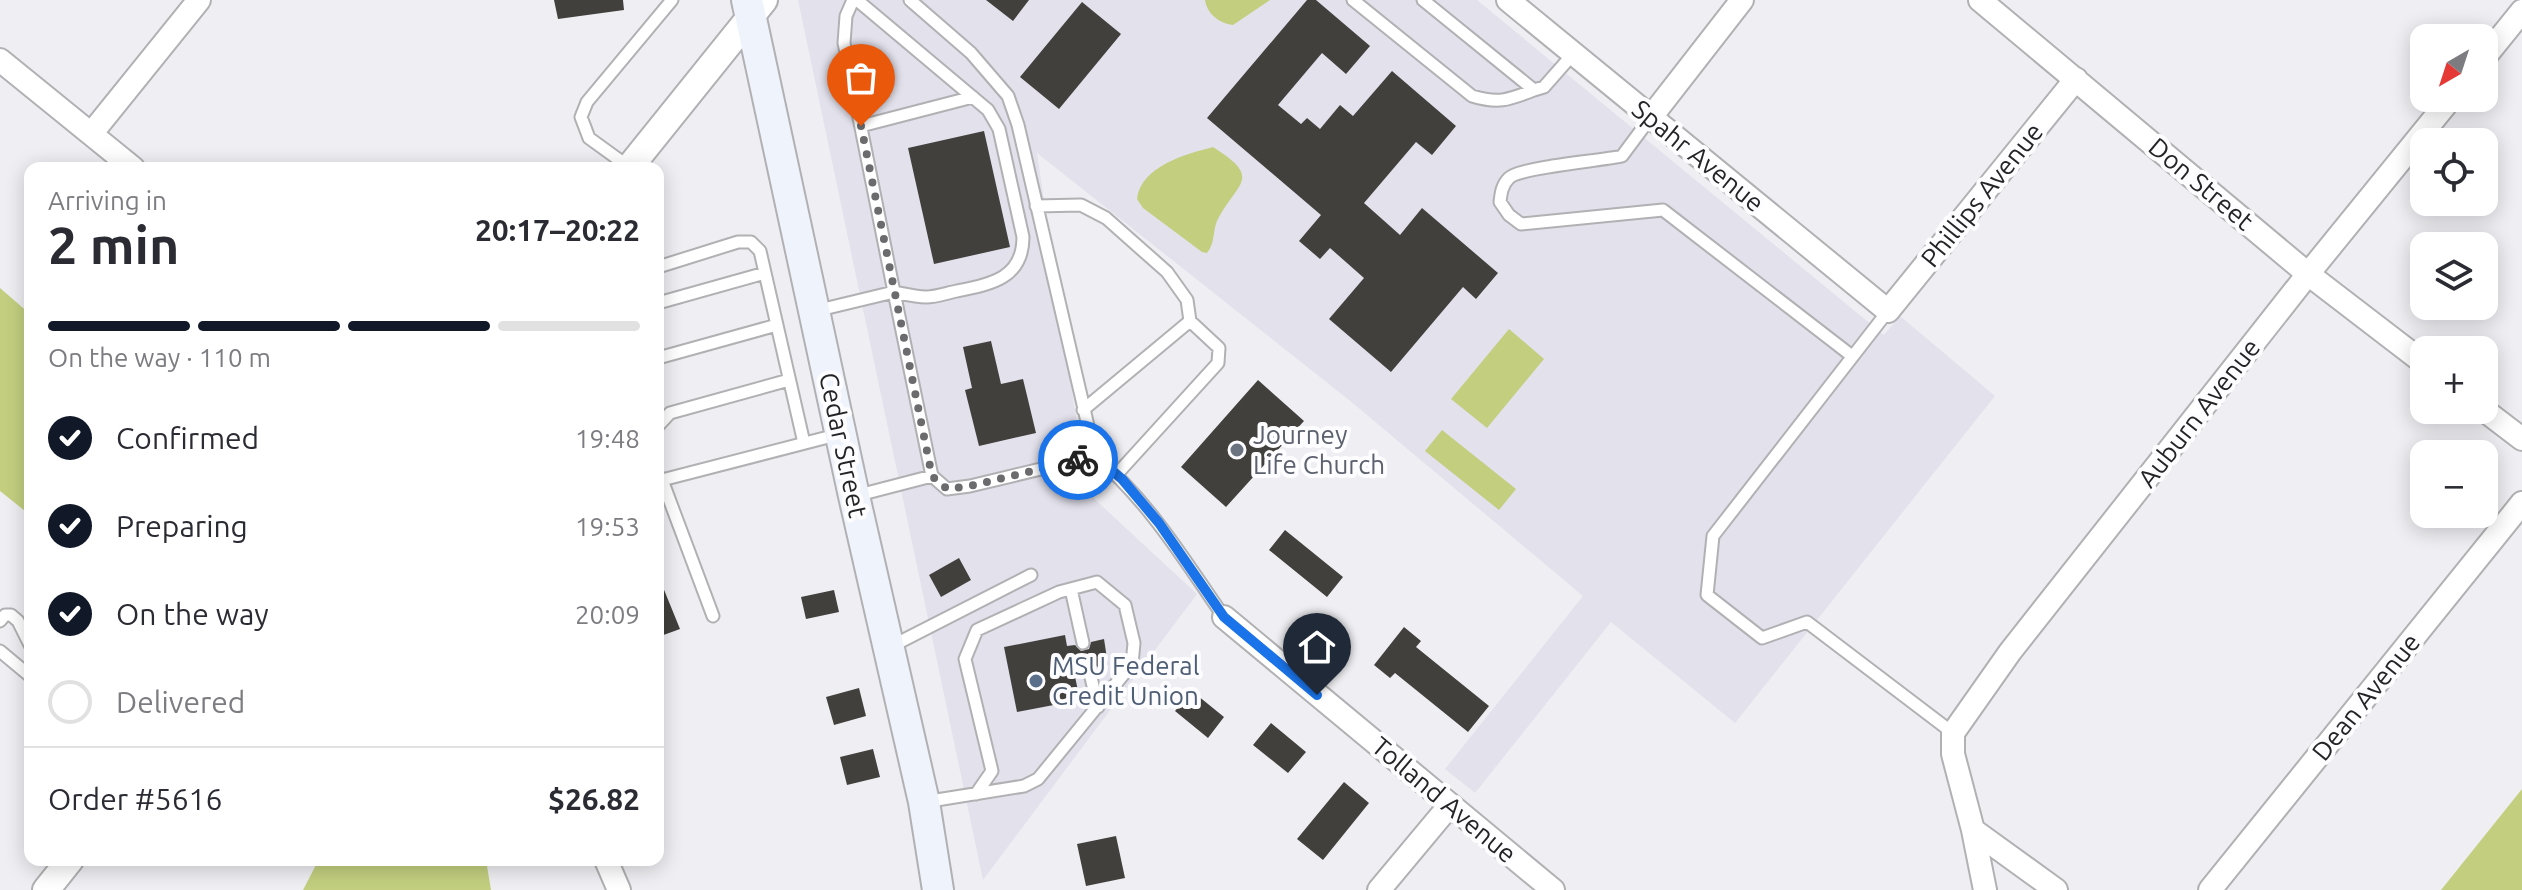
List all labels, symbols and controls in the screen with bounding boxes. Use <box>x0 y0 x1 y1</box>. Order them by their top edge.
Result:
north arrow <box>2410 24 2498 112</box>
map controls <box>2410 24 2498 528</box>
pin <box>827 44 895 126</box>
icon: bag <box>839 56 883 100</box>
street label: Spahr Avenue <box>1627 94 1770 217</box>
street label: Phillips Avenue <box>1915 117 2048 272</box>
button: locate <box>2410 128 2498 216</box>
street label: Don Street <box>2143 132 2259 236</box>
text: Arriving in <box>48 186 167 215</box>
text: 20:17–20:22 <box>475 213 640 247</box>
text: 2 min <box>48 216 179 274</box>
button: layers <box>2410 232 2498 320</box>
street label: Auburn Avenue <box>2132 333 2265 493</box>
button: + <box>2410 336 2498 424</box>
text: On the way · 110 m <box>48 343 271 372</box>
street label: Cedar Street <box>814 370 873 520</box>
icon: check <box>48 416 92 460</box>
courier <box>1038 420 1118 500</box>
place label: Journey Life Church <box>1253 420 1385 479</box>
text: Confirmed <box>116 421 259 455</box>
text: 19:48 <box>575 424 640 453</box>
icon: bike <box>1056 438 1100 482</box>
button: − <box>2410 440 2498 528</box>
marker: Journey Life Church <box>1228 441 1246 459</box>
icon: check <box>48 504 92 548</box>
text: Preparing <box>116 509 248 543</box>
text: 19:53 <box>575 512 640 541</box>
icon: check <box>48 592 92 636</box>
text: On the way <box>116 597 269 631</box>
text: 20:09 <box>575 600 640 629</box>
pin <box>1283 613 1351 695</box>
icon: home <box>1295 625 1339 669</box>
street label: Dean Avenue <box>2306 628 2425 766</box>
place label: MSU Federal Credit Union <box>1052 651 1200 710</box>
marker: MSU Federal Credit Union <box>1027 672 1045 690</box>
text: Delivered <box>116 685 245 719</box>
street label: Tolland Avenue <box>1366 731 1522 868</box>
text: Order #5616 <box>48 782 222 816</box>
text: $26.82 <box>548 782 640 816</box>

